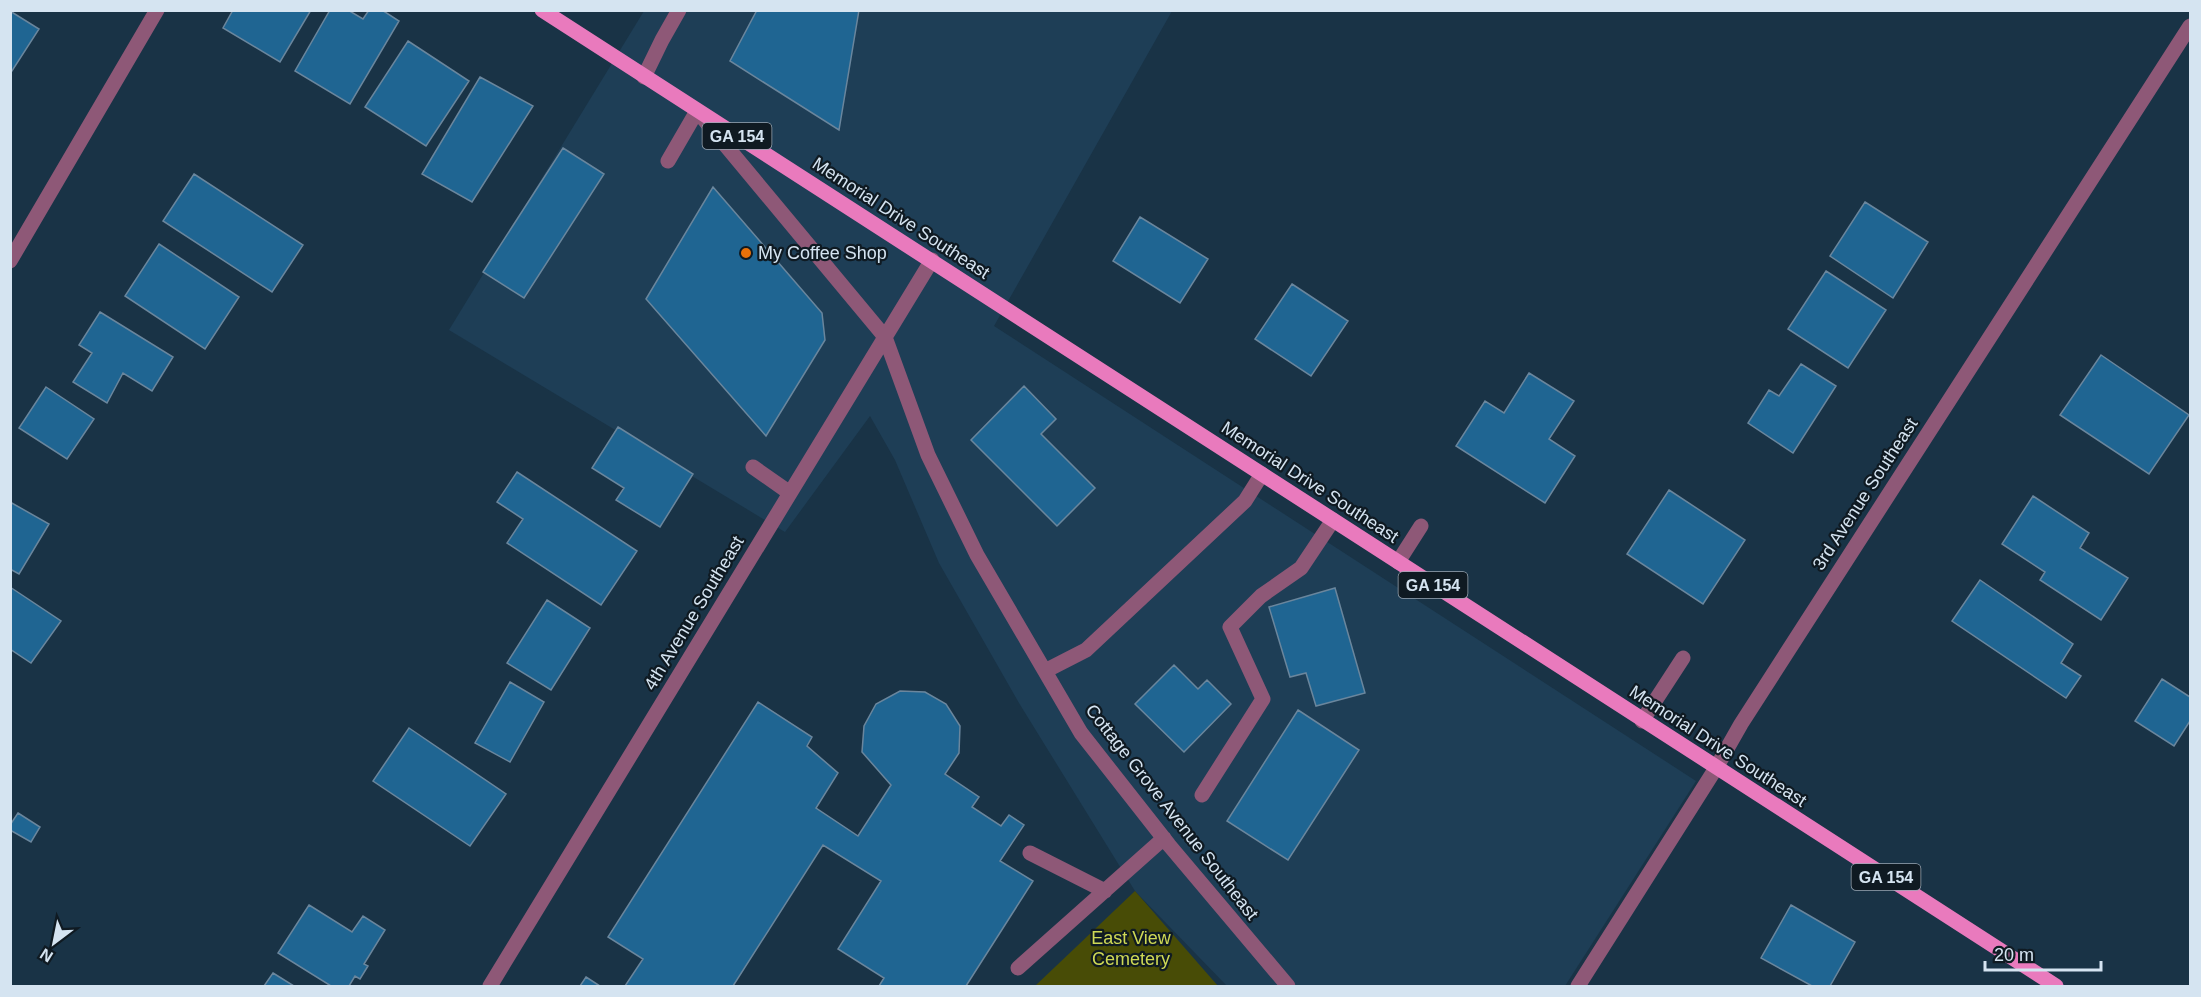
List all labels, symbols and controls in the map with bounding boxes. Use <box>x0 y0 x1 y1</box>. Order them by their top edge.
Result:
road number: GA 154 <box>702 123 771 149</box>
street label: Memorial Drive Southeast <box>809 153 993 283</box>
place label: My Coffee Shop <box>758 243 887 263</box>
marker: My Coffee Shop <box>739 246 753 260</box>
street label: 3rd Avenue Southeast <box>1808 414 1922 574</box>
street label: Memorial Drive Southeast <box>1218 417 1402 547</box>
street label: 4th Avenue Southeast <box>640 532 748 694</box>
road number: GA 154 <box>1398 572 1468 598</box>
street label: Memorial Drive Southeast <box>1626 681 1810 811</box>
street label: Cottage Grove Avenue Southeast <box>1082 700 1262 924</box>
road number: GA 154 <box>1852 864 1920 890</box>
north arrow <box>24 913 84 973</box>
park label: East View Cemetery <box>1091 928 1172 969</box>
scale bar <box>1985 934 2100 972</box>
text: N <box>37 945 56 966</box>
text: 20 m <box>1994 945 2034 965</box>

